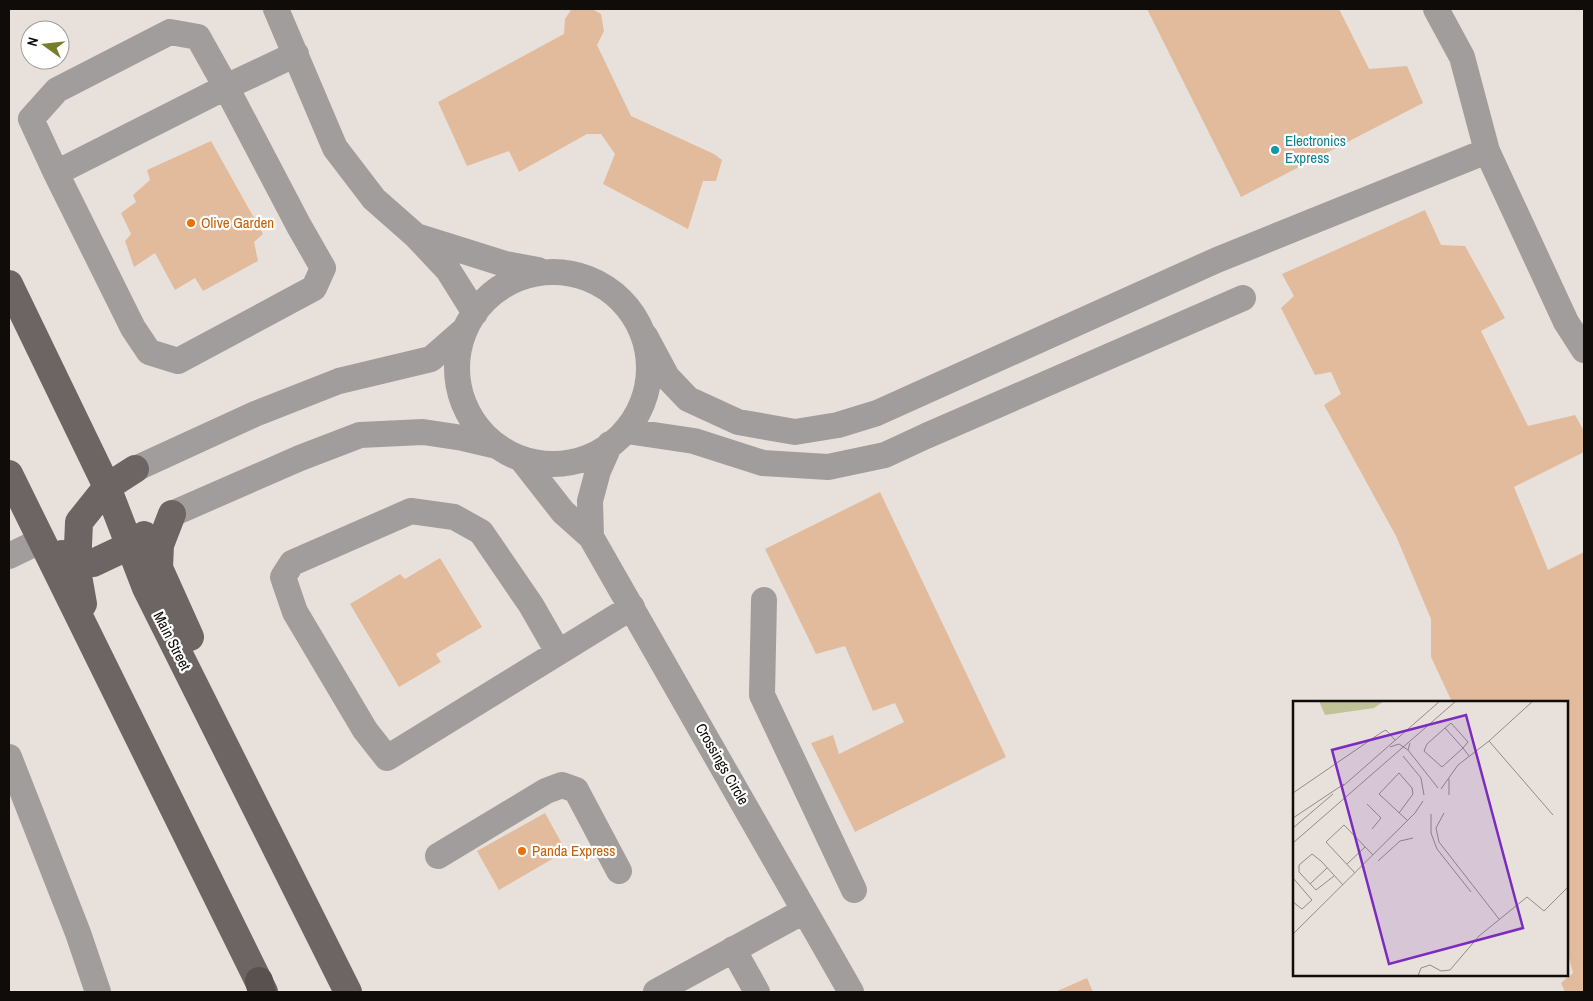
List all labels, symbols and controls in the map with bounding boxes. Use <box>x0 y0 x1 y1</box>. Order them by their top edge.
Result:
north arrow <box>20 20 70 70</box>
text: N <box>23 35 42 48</box>
place label: Electronics Express <box>1285 130 1346 168</box>
marker: Electronics Express <box>1269 144 1281 156</box>
place label: Olive Garden <box>201 212 274 233</box>
marker: Olive Garden <box>185 217 197 229</box>
street label: Main Street <box>149 608 196 674</box>
inset map <box>1293 701 1568 976</box>
street label: Crossings Circle <box>691 719 754 808</box>
place label: Panda Express <box>532 840 615 861</box>
marker: Panda Express <box>516 845 528 857</box>

